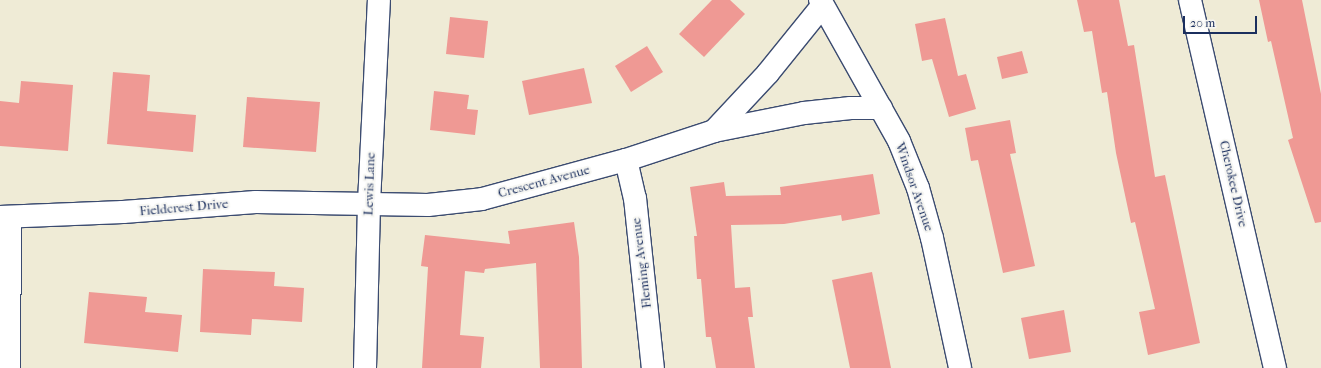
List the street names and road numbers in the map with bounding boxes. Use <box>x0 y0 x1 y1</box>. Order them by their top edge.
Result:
street label: Cherokee Drive <box>1215 139 1251 229</box>
street label: Windsor Avenue <box>892 141 936 233</box>
street label: Lewis Lane <box>361 152 379 216</box>
street label: Crescent Avenue <box>496 162 592 202</box>
street label: Fieldcrest Drive <box>139 196 229 220</box>
street label: Fleming Avenue <box>629 217 655 309</box>

